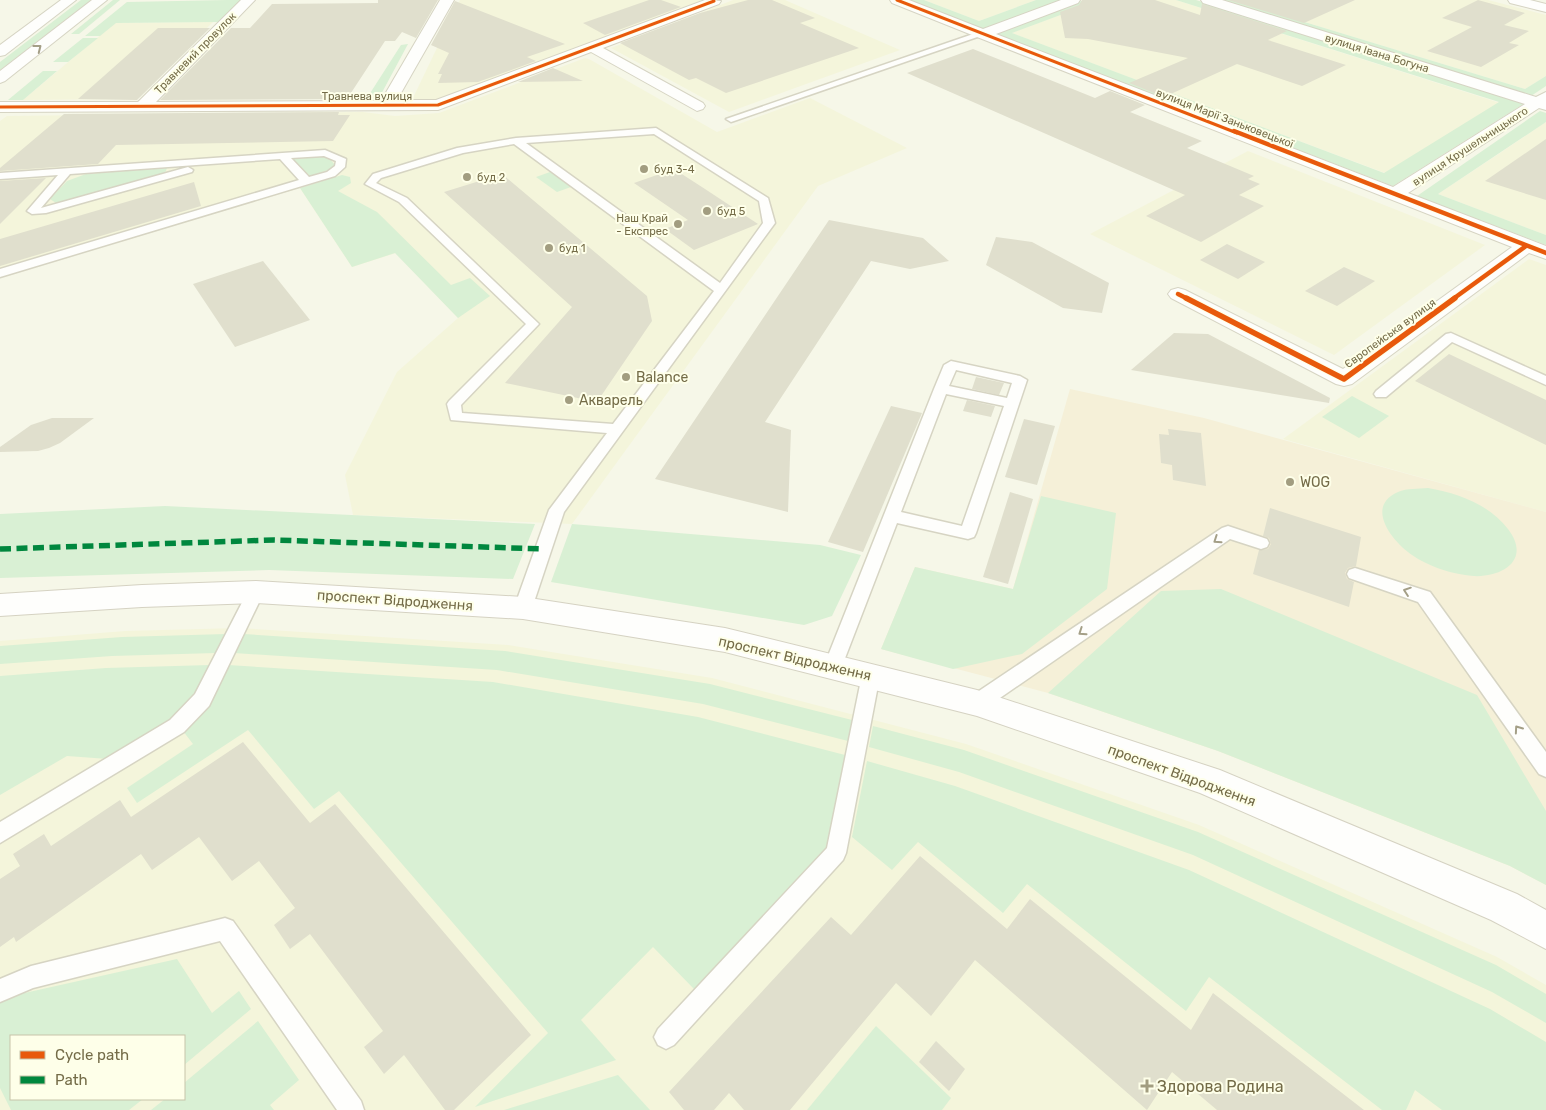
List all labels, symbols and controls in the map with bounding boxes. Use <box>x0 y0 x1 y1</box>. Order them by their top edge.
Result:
street label: Травневий провулок <box>152 10 239 97</box>
street label: вулиця Івана Богуна <box>1323 31 1430 75</box>
one-way arrow <box>32 46 41 54</box>
street label: вулиця Марії Заньковецької <box>1154 86 1296 151</box>
street label: Травнева вулиця <box>322 90 412 103</box>
street label: вулиця Крушельницького <box>1410 104 1530 189</box>
marker: буд 3-4 <box>638 163 650 175</box>
place label: буд 3-4 <box>654 163 695 176</box>
marker: буд 2 <box>461 171 473 183</box>
place label: буд 2 <box>477 171 505 184</box>
marker: буд 5 <box>701 205 713 217</box>
place label: буд 5 <box>717 205 746 218</box>
place label: Наш Край - Експрес <box>616 212 668 238</box>
marker: Наш Край - Експрес <box>672 218 684 230</box>
marker: буд 1 <box>543 242 555 254</box>
place label: буд 1 <box>559 242 585 255</box>
street label: Європейська вулиця <box>1342 296 1438 371</box>
place label: Balance <box>636 369 688 386</box>
marker: Balance <box>620 371 632 383</box>
place label: Акварель <box>579 392 643 409</box>
marker: Акварель <box>563 394 575 406</box>
place label: WOG <box>1300 474 1330 491</box>
marker: WOG <box>1284 476 1296 488</box>
one-way arrow <box>1213 534 1222 543</box>
street label: проспект Відродження <box>316 587 474 614</box>
one-way arrow <box>1403 587 1411 597</box>
one-way arrow <box>1078 626 1088 635</box>
street label: проспект Відродження <box>717 633 873 684</box>
one-way arrow <box>1515 725 1524 735</box>
street label: проспект Відродження <box>1106 741 1258 810</box>
legend <box>10 1035 185 1100</box>
text: Cycle path <box>55 1046 129 1064</box>
text: Path <box>55 1071 88 1089</box>
place label: Здорова Родина <box>1157 1077 1284 1096</box>
marker: Здорова Родина <box>1141 1080 1153 1092</box>

